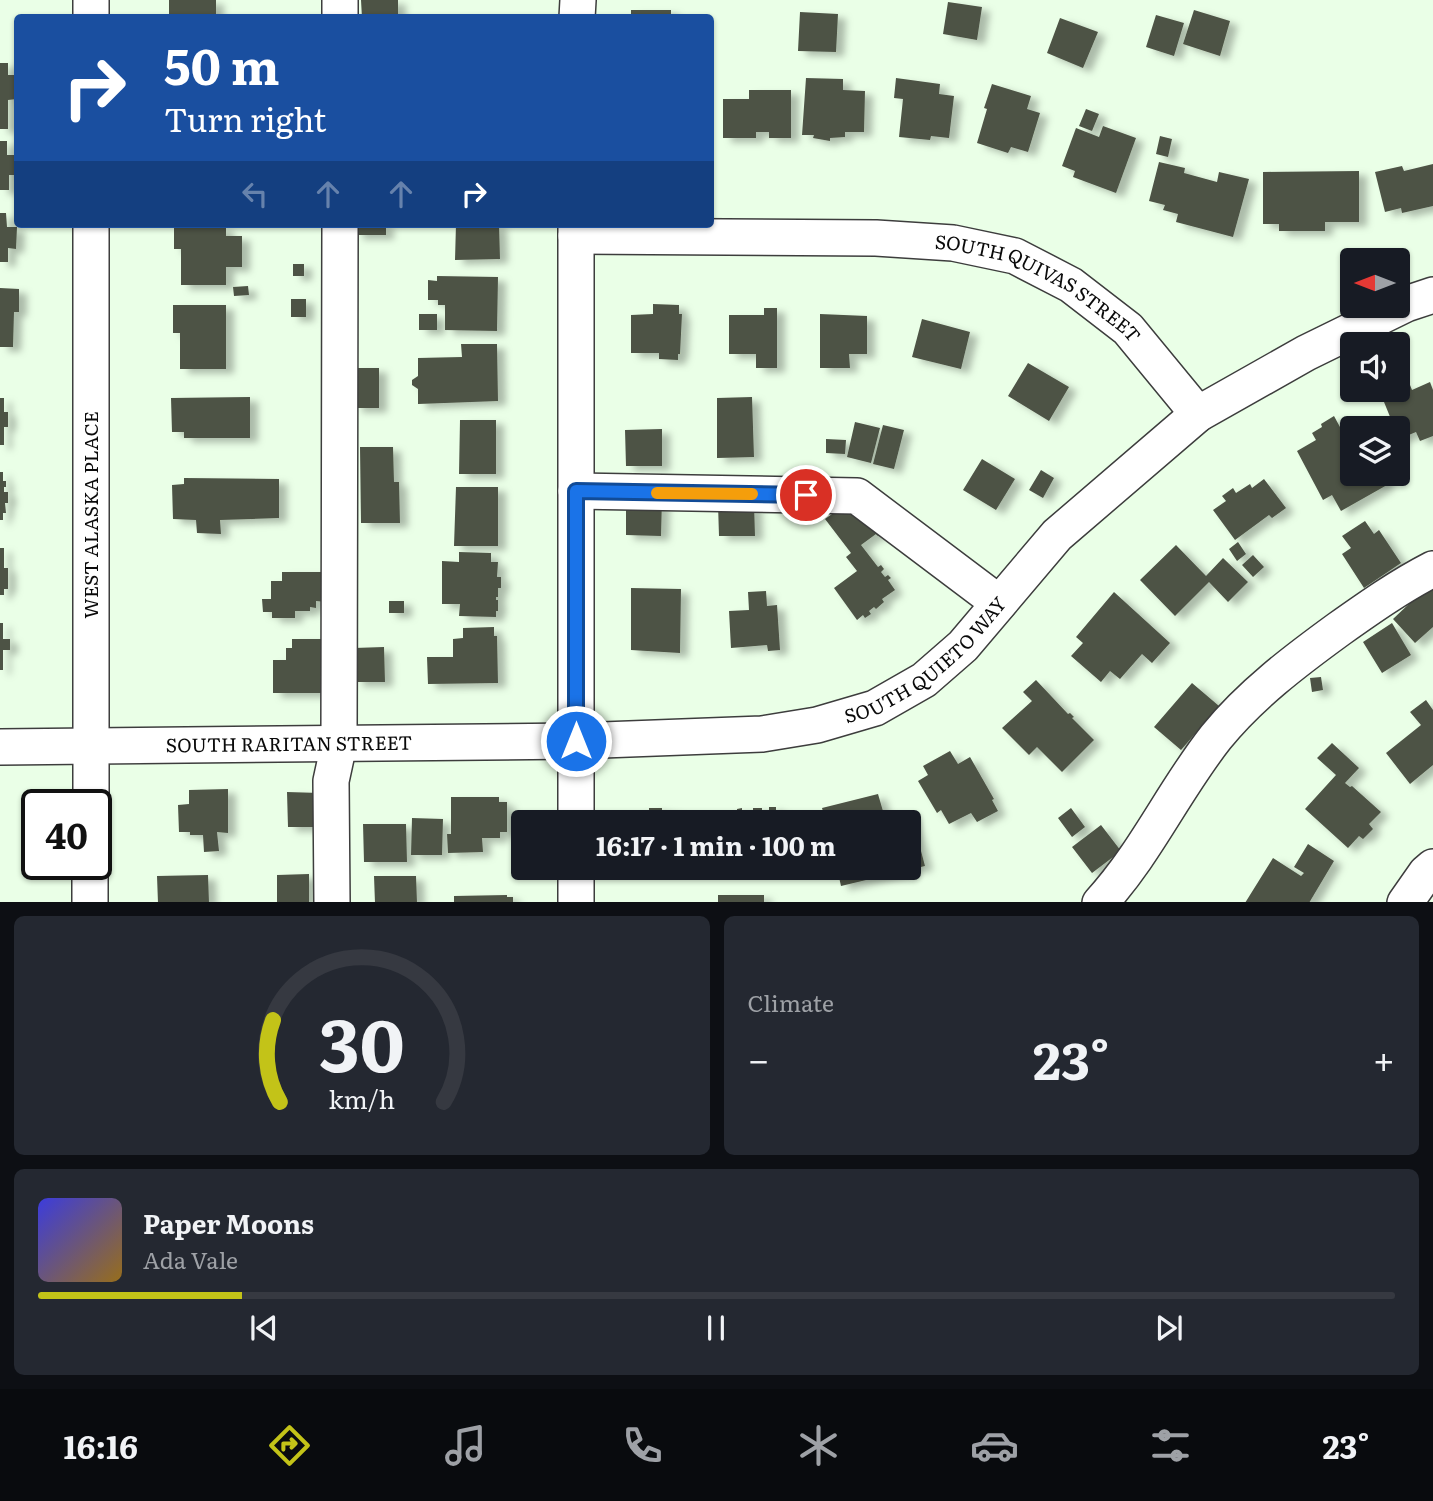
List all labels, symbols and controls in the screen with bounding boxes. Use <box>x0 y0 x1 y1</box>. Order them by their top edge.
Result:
text: 50 m <box>164 27 280 100</box>
icon: right <box>49 42 140 133</box>
text: Turn right <box>164 94 326 142</box>
icon: left <box>236 175 274 213</box>
icon: ahead <box>309 175 347 213</box>
icon: ahead <box>382 175 420 213</box>
icon: right <box>455 175 493 213</box>
street label: SOUTH QUIVAS STREET <box>934 227 1148 348</box>
north arrow <box>1340 248 1410 318</box>
map controls <box>1340 248 1410 486</box>
button: sound <box>1340 332 1410 402</box>
street label: WEST ALASKA PLACE <box>76 411 104 619</box>
button: layers <box>1340 416 1410 486</box>
pin <box>776 465 836 525</box>
icon: arrive <box>787 476 825 514</box>
street label: SOUTH QUIETO WAY <box>840 590 1012 729</box>
position arrow <box>539 704 613 778</box>
street label: SOUTH RARITAN STREET <box>166 728 412 758</box>
speed limit sign: 40 <box>21 789 112 880</box>
text: 16:17 · 1 min · 100 m <box>596 825 836 864</box>
text: Climate <box>748 985 834 1019</box>
text: 30 <box>319 986 404 1094</box>
text: 23° <box>1033 1019 1109 1096</box>
text: − <box>748 1029 770 1086</box>
text: + <box>1373 1029 1395 1086</box>
text: km/h <box>328 1079 395 1116</box>
text: Paper Moons <box>143 1203 314 1242</box>
text: Ada Vale <box>143 1242 238 1276</box>
icon: previous <box>245 1309 283 1347</box>
icon: pause <box>697 1309 735 1347</box>
icon: next <box>1150 1309 1188 1347</box>
text: 16:16 <box>64 1421 138 1469</box>
icon: directions <box>265 1421 314 1470</box>
icon: music <box>441 1421 490 1470</box>
icon: phone <box>618 1421 667 1470</box>
icon: climate <box>794 1421 843 1470</box>
icon: car <box>970 1421 1019 1470</box>
icon: filters <box>1146 1421 1195 1470</box>
text: 23° <box>1322 1421 1369 1469</box>

